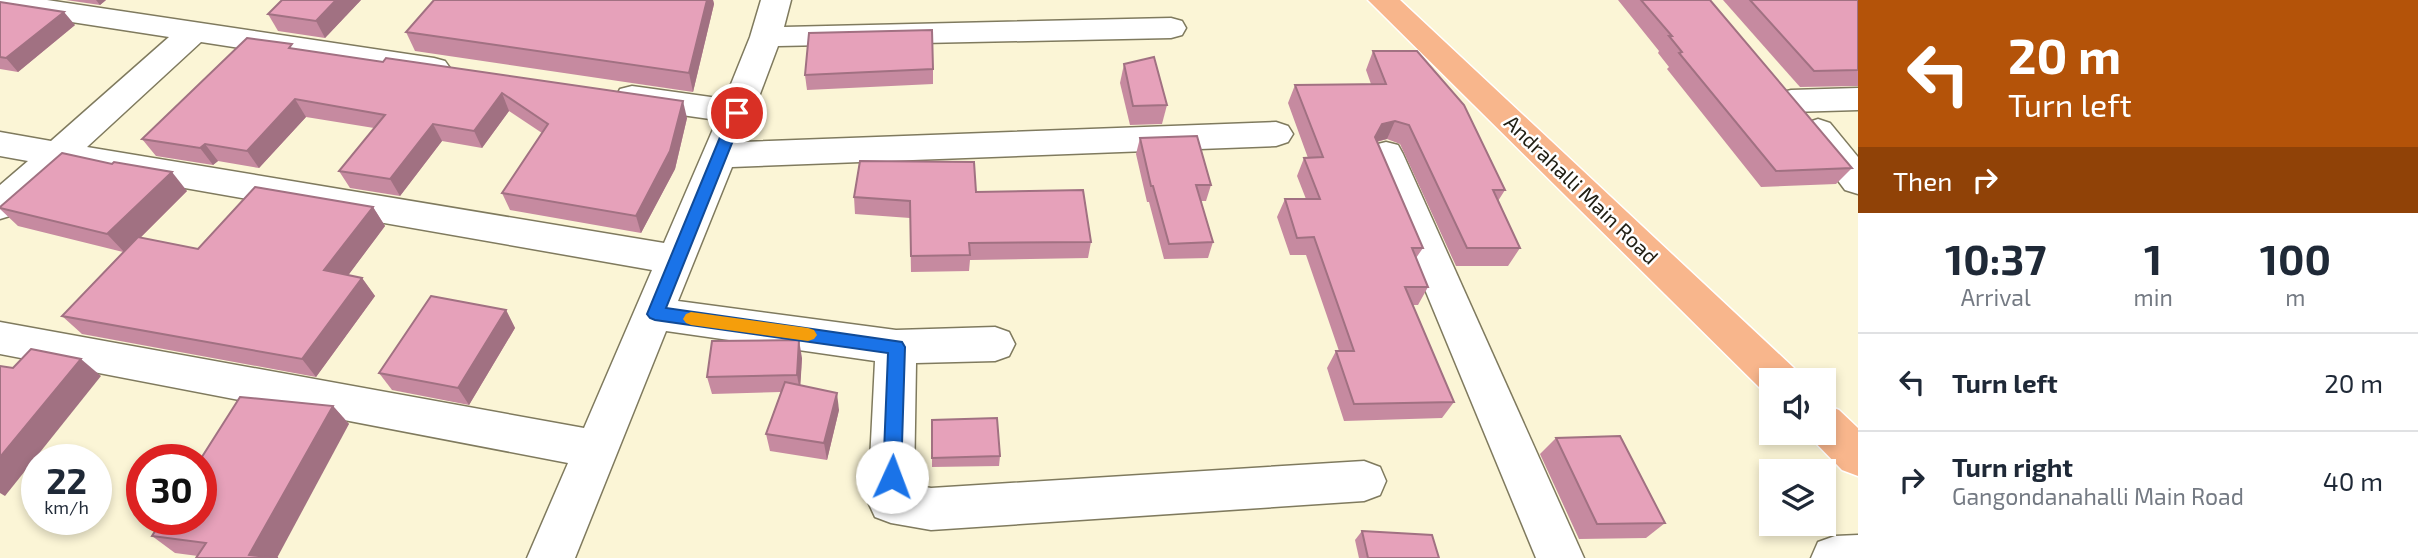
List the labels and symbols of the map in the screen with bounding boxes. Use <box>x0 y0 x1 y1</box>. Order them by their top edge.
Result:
pin <box>707 83 767 143</box>
street label: Andrahalli Main Road <box>1500 109 1664 269</box>
position arrow <box>855 440 929 514</box>
speed limit sign: 30 <box>126 444 217 535</box>

